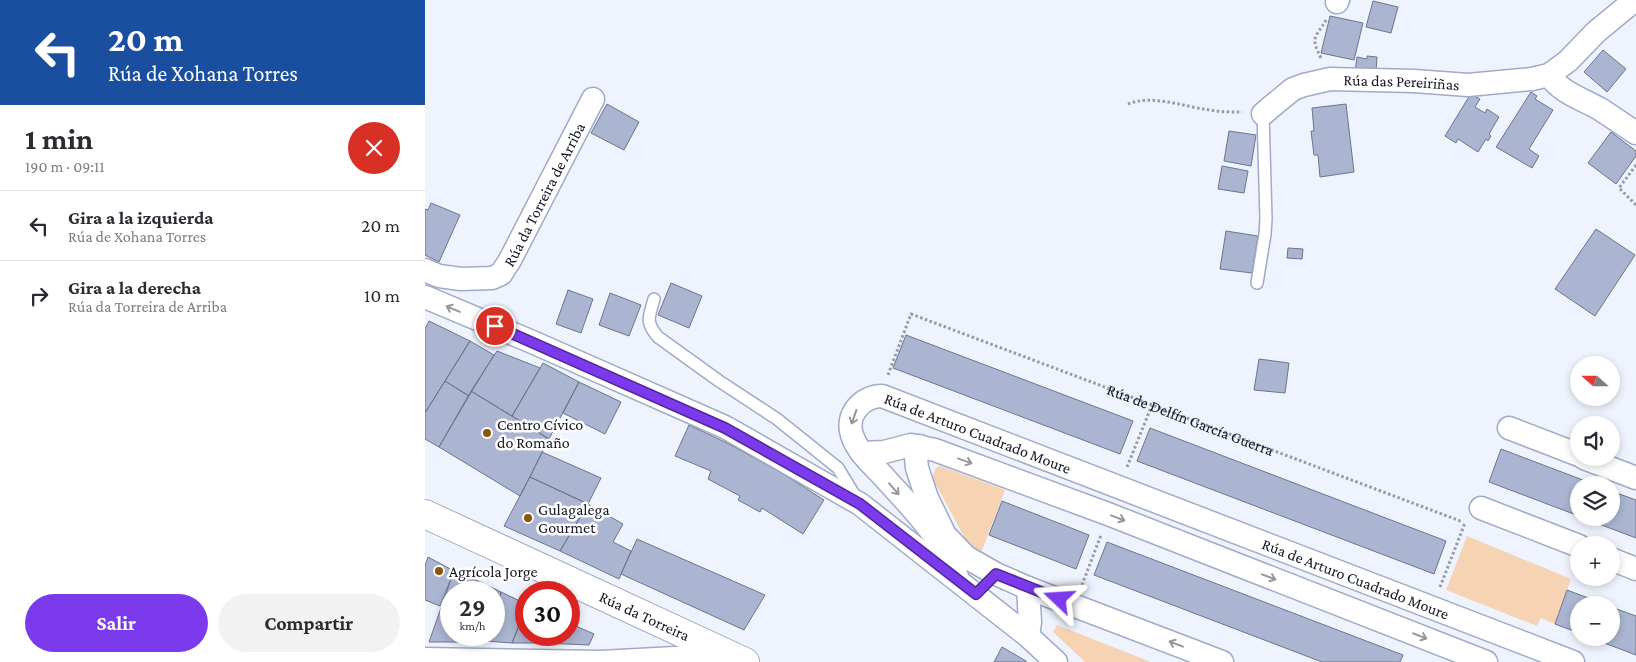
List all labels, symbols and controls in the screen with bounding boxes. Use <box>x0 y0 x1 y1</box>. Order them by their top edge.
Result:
icon: left <box>25 20 90 85</box>
text: 20 m <box>108 20 183 59</box>
text: Rúa de Xohana Torres <box>108 61 298 86</box>
street label: Rúa das Pereiriñas <box>1343 71 1460 93</box>
street label: Rúa da Torreira de Arriba <box>500 119 588 269</box>
text: 1 min <box>25 122 93 155</box>
button: close <box>348 122 400 174</box>
text: 190 m · 09:11 <box>25 158 105 175</box>
text: Gira a la izquierda <box>68 207 214 228</box>
icon: left <box>25 212 53 240</box>
text: 20 m <box>361 215 400 236</box>
text: Rúa de Xohana Torres <box>68 228 206 245</box>
text: Gira a la derecha <box>68 277 201 298</box>
icon: right <box>25 282 53 310</box>
text: 10 m <box>364 285 400 306</box>
text: Rúa da Torreira de Arriba <box>68 298 227 315</box>
one-way arrow <box>446 304 461 313</box>
pin <box>474 305 516 347</box>
icon: arrive <box>481 312 509 340</box>
north arrow <box>1570 356 1620 406</box>
map controls <box>1570 356 1620 646</box>
street label: Rúa de Delfín García Guerra <box>1105 380 1277 459</box>
street label: Rúa de Arturo Cuadrado Moure <box>882 389 1074 477</box>
one-way arrow <box>848 409 858 425</box>
place label: Centro Cívico do Romaño <box>497 416 583 451</box>
button: sound <box>1570 416 1620 466</box>
marker: Centro Cívico do Romaño <box>481 427 493 439</box>
one-way arrow <box>957 457 973 466</box>
button: layers <box>1570 476 1620 526</box>
one-way arrow <box>889 482 900 495</box>
place label: Gulagalega Gourmet <box>538 501 610 536</box>
marker: Gulagalega Gourmet <box>522 512 534 524</box>
one-way arrow <box>1110 514 1125 523</box>
street label: Rúa de Arturo Cuadrado Moure <box>1260 535 1452 622</box>
button: + <box>1570 536 1620 586</box>
place label: Agrícola Jorge <box>449 563 538 581</box>
marker: Agrícola Jorge <box>433 565 445 577</box>
position arrow <box>1032 572 1084 624</box>
one-way arrow <box>1261 573 1276 582</box>
speed limit sign: 30 <box>515 581 580 646</box>
street label: Rúa da Torreira <box>597 587 693 644</box>
button: Salir <box>25 594 208 652</box>
button: Compartir <box>218 594 400 652</box>
text: 29 <box>459 594 486 621</box>
button: − <box>1570 596 1620 646</box>
text: km/h <box>460 619 485 633</box>
one-way arrow <box>1412 632 1427 642</box>
one-way arrow <box>1169 639 1184 648</box>

